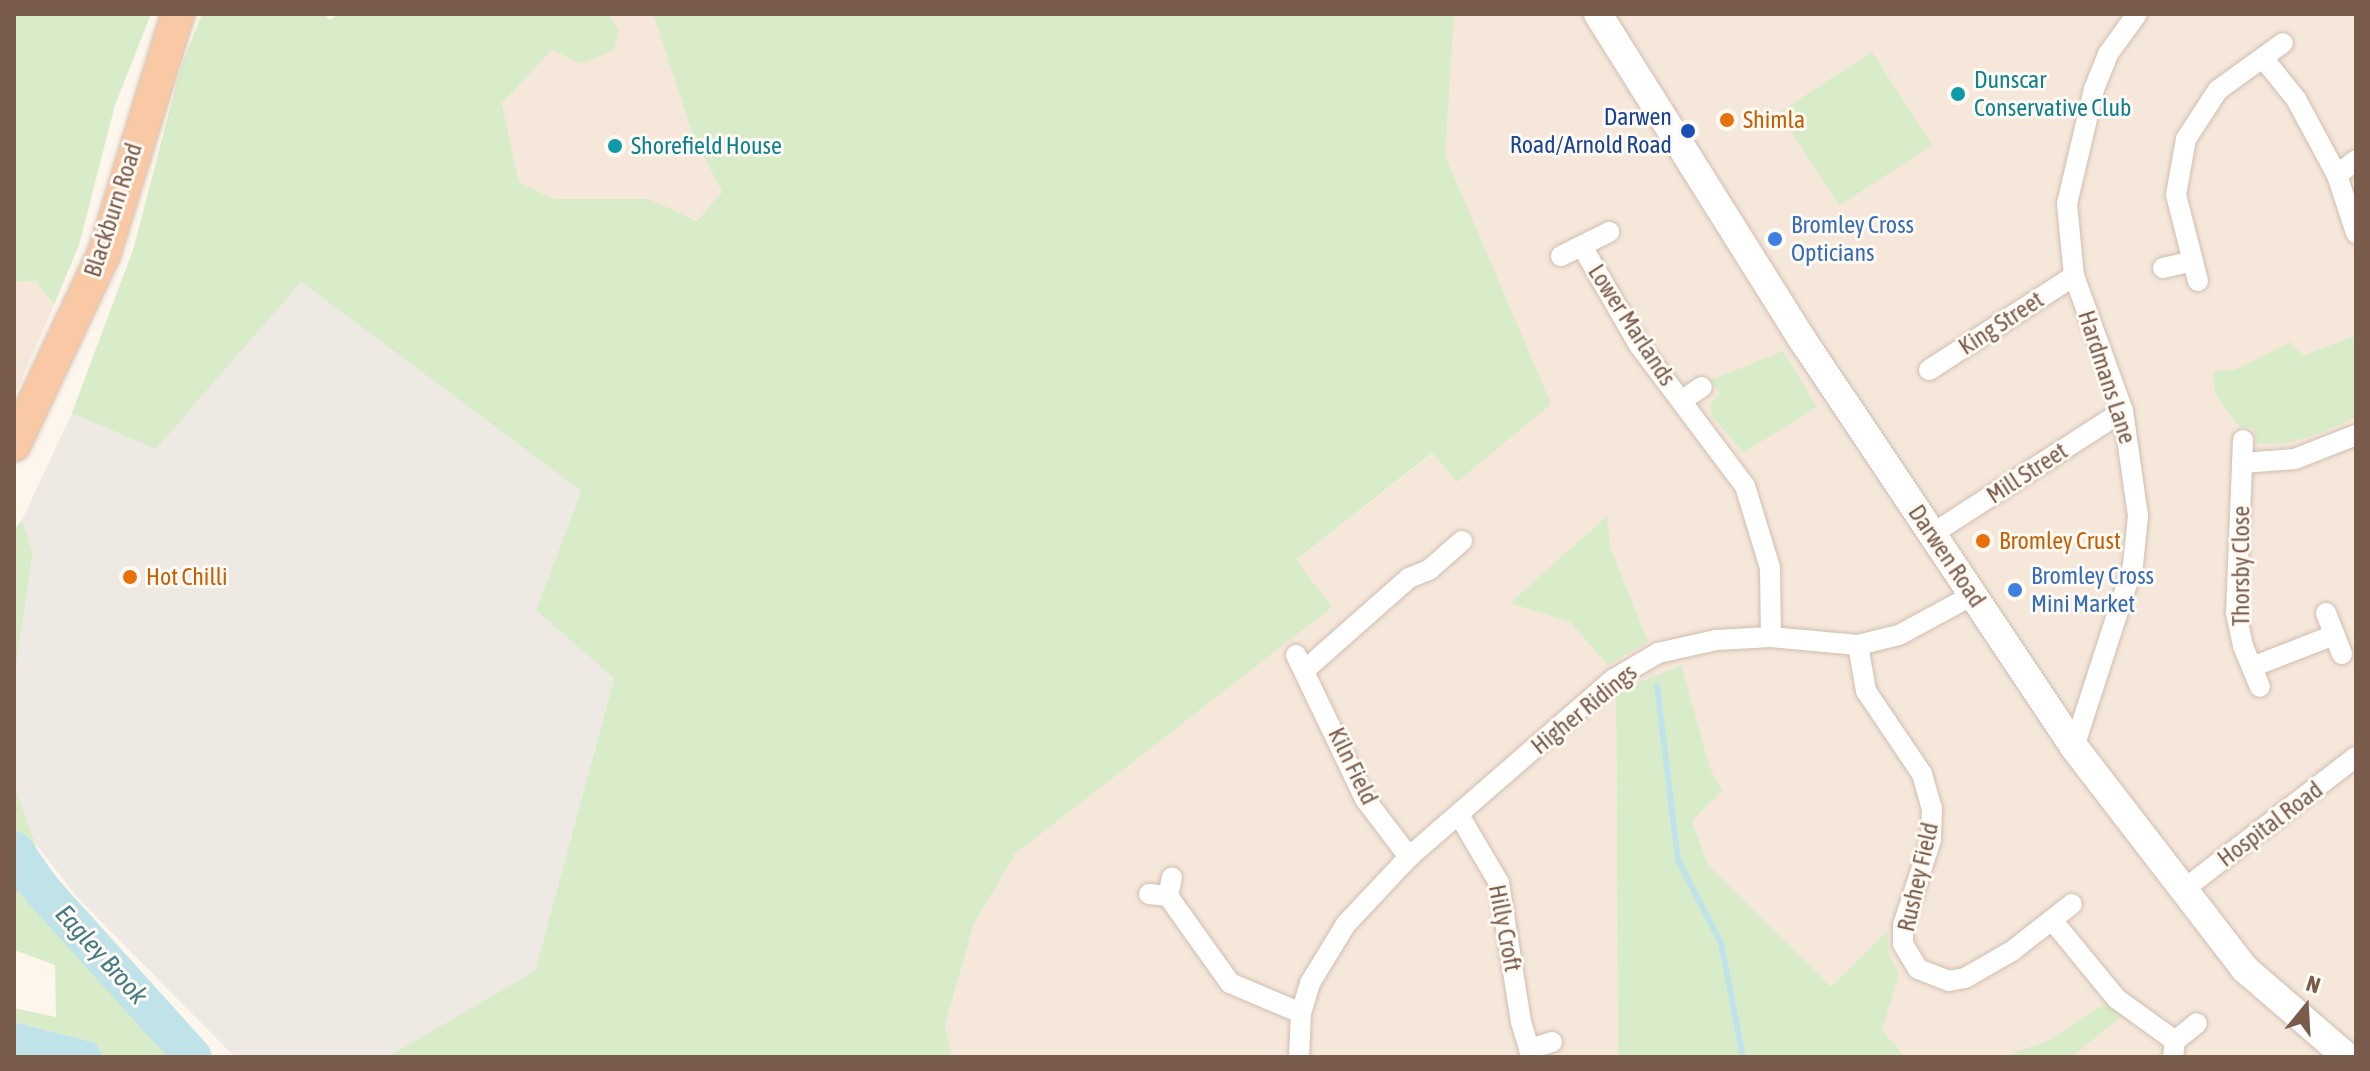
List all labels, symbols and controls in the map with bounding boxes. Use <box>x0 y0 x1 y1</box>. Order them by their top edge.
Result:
place label: Dunscar Conservative Club <box>1974 66 2131 122</box>
marker: Dunscar Conservative Club <box>1949 85 1967 103</box>
place label: Darwen Road/Arnold Road <box>1510 103 1672 159</box>
place label: Shimla <box>1743 106 1805 134</box>
marker: Shimla <box>1718 111 1736 129</box>
marker: Darwen Road/Arnold Road <box>1679 122 1697 140</box>
place label: Shorefield House <box>631 132 782 160</box>
marker: Shorefield House <box>606 137 624 155</box>
street label: Blackburn Road <box>78 139 148 281</box>
place label: Bromley Cross Opticians <box>1791 211 1914 267</box>
marker: Bromley Cross Opticians <box>1766 230 1784 248</box>
street label: Lower Marlands <box>1582 259 1682 391</box>
street label: King Street <box>1953 285 2049 361</box>
street label: Hardmans Lane <box>2072 307 2142 447</box>
street label: Mill Street <box>1981 436 2073 510</box>
street label: Darwen Road <box>1902 499 1992 613</box>
street label: Thorsby Close <box>2227 506 2255 626</box>
place label: Bromley Crust <box>1999 527 2121 555</box>
marker: Bromley Crust <box>1974 532 1992 550</box>
place label: Bromley Cross Mini Market <box>2031 562 2154 618</box>
place label: Hot Chilli <box>146 563 228 591</box>
marker: Hot Chilli <box>121 568 139 586</box>
marker: Bromley Cross Mini Market <box>2006 581 2024 599</box>
street label: Higher Ridings <box>1525 658 1643 760</box>
street label: Kiln Field <box>1322 723 1384 809</box>
street label: Hospital Road <box>2212 775 2328 873</box>
street label: Rushey Field <box>1891 820 1945 934</box>
street label: Hilly Croft <box>1482 882 1528 974</box>
water label: Eagley Brook <box>48 899 154 1011</box>
north arrow <box>2266 967 2346 1047</box>
text: N <box>2303 970 2324 999</box>

